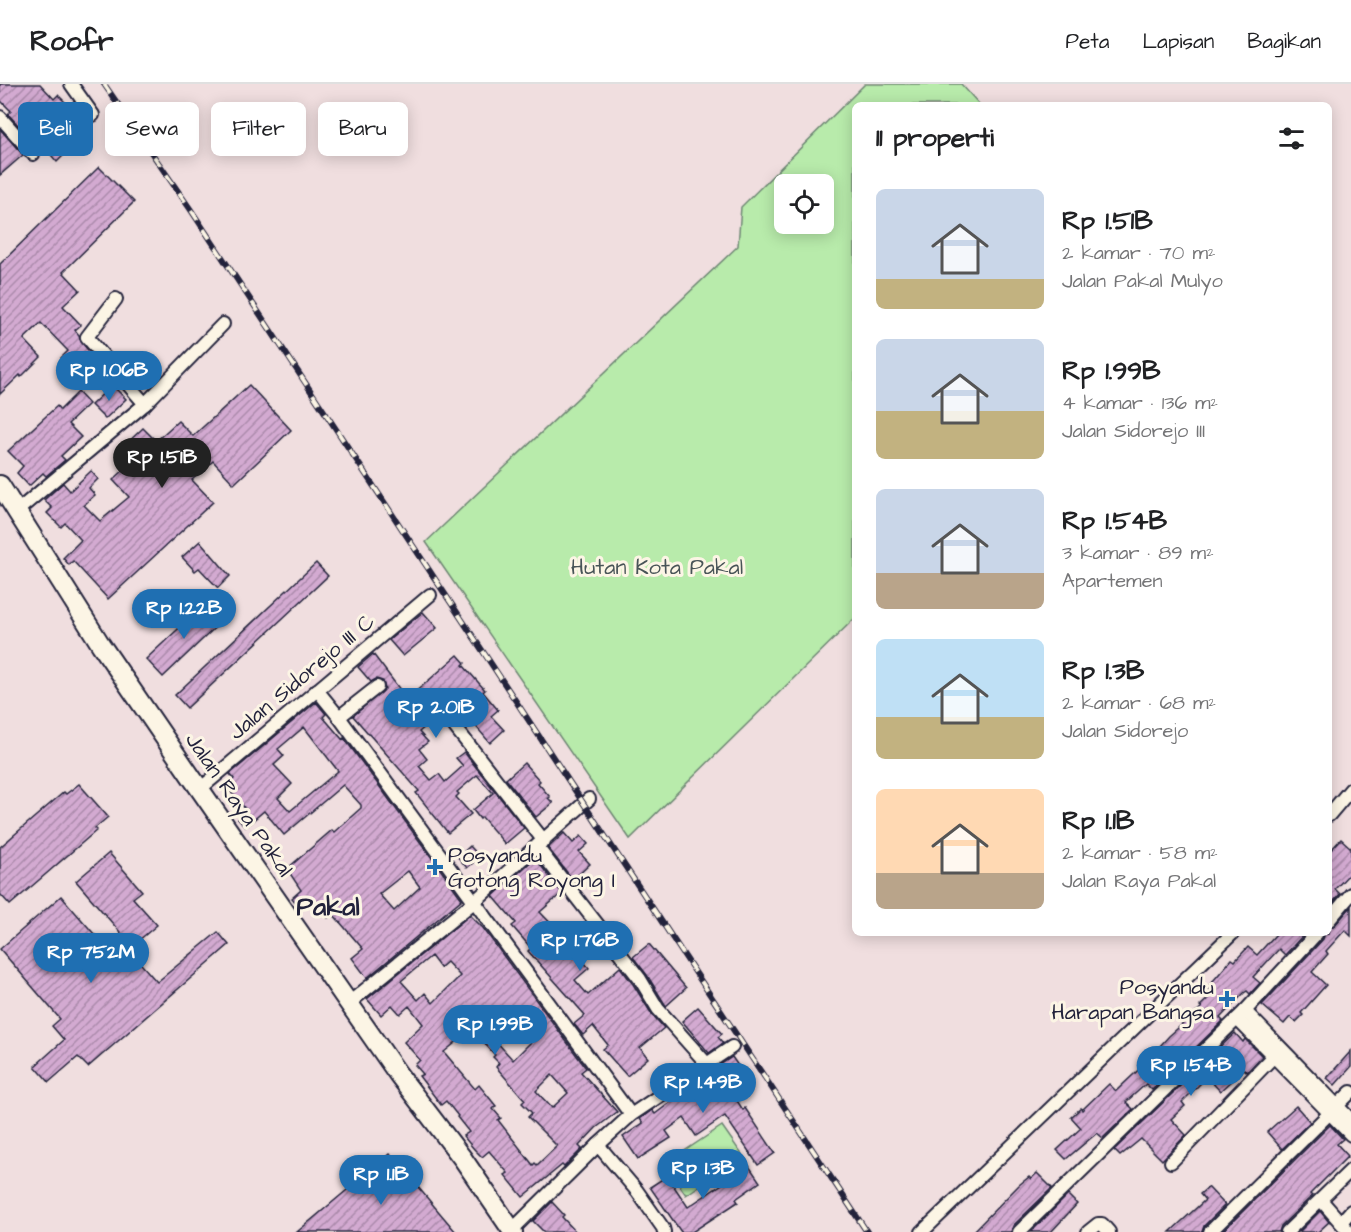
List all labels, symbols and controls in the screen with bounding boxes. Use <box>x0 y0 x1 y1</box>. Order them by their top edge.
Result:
text: Roofr <box>30 22 114 61</box>
text: Peta <box>1066 27 1109 56</box>
text: Lapisan <box>1142 27 1214 56</box>
text: Bagikan <box>1247 27 1321 56</box>
chip: Beli <box>18 102 93 156</box>
chip: Sewa <box>105 102 199 156</box>
chip: Filter <box>211 102 306 156</box>
chip: Baru <box>318 102 408 156</box>
text: 11 properti <box>876 120 994 156</box>
icon: filters <box>1275 122 1308 155</box>
map controls <box>774 174 834 234</box>
button: locate <box>774 174 834 234</box>
text: Rp 1.51B <box>1062 203 1153 239</box>
icon: home <box>924 213 996 285</box>
text: 2 kamar · 70 m² <box>1062 239 1216 267</box>
text: Jalan Pakal Mulyo <box>1062 267 1223 295</box>
pin: Rp 1.06B <box>47 351 171 402</box>
text: Rp 1.99B <box>1062 353 1161 389</box>
text: Rp 1.06B <box>70 356 148 384</box>
icon: home <box>924 363 996 435</box>
text: 4 kamar · 136 m² <box>1062 389 1218 417</box>
text: Jalan Sidorejo III <box>1062 417 1205 445</box>
pin: Rp 1.51B <box>100 438 224 489</box>
text: Rp 1.51B <box>127 443 197 471</box>
text: Rp 1.54B <box>1062 503 1167 539</box>
icon: home <box>924 513 996 585</box>
text: 3 kamar · 89 m² <box>1062 539 1214 567</box>
park label: Hutan Kota Pakal <box>571 552 743 583</box>
text: Apartemen <box>1062 567 1162 595</box>
pin: Rp 1.22B <box>122 589 246 640</box>
text: Rp 1.22B <box>146 594 222 622</box>
street label: Jalan Sidorejo III C <box>222 607 382 747</box>
text: Rp 1.3B <box>1062 653 1144 689</box>
icon: home <box>924 663 996 735</box>
pin: Rp 2.01B <box>374 688 498 739</box>
text: 2 kamar · 68 m² <box>1062 689 1216 717</box>
text: Rp 2.01B <box>397 693 475 721</box>
text: Jalan Sidorejo <box>1062 717 1188 745</box>
street label: Jalan Raya Pakal <box>177 726 300 884</box>
text: Rp 1.1B <box>1062 803 1134 839</box>
icon: home <box>924 813 996 885</box>
text: 2 kamar · 58 m² <box>1062 839 1218 867</box>
place label: Posyandu Gotong Royong I <box>448 840 615 897</box>
marker: Posyandu Gotong Royong I <box>426 858 444 876</box>
text: Jalan Raya Pakal <box>1062 867 1216 895</box>
district label: Pakal <box>296 889 360 925</box>
pin: Rp 1.76B <box>518 921 642 972</box>
text: Rp 1.76B <box>541 926 619 954</box>
pin: Rp 752M <box>36 933 146 984</box>
text: Rp 752M <box>47 938 135 966</box>
place label: Posyandu Harapan Bangsa <box>1051 972 1214 1029</box>
marker: Posyandu Harapan Bangsa <box>1218 990 1236 1008</box>
pin: Rp 1.99B <box>433 1005 557 1056</box>
text: Rp 1.99B <box>457 1010 533 1038</box>
pin: Rp 1.54B <box>1129 1046 1253 1097</box>
text: Rp 1.54B <box>1151 1051 1231 1079</box>
pin: Rp 1.49B <box>641 1063 765 1114</box>
text: Rp 1.49B <box>664 1068 742 1096</box>
pin: Rp 1.3B <box>648 1149 758 1200</box>
text: Rp 1.3B <box>671 1154 735 1182</box>
pin: Rp 1.1B <box>326 1155 436 1206</box>
text: Rp 1.1B <box>353 1160 409 1188</box>

